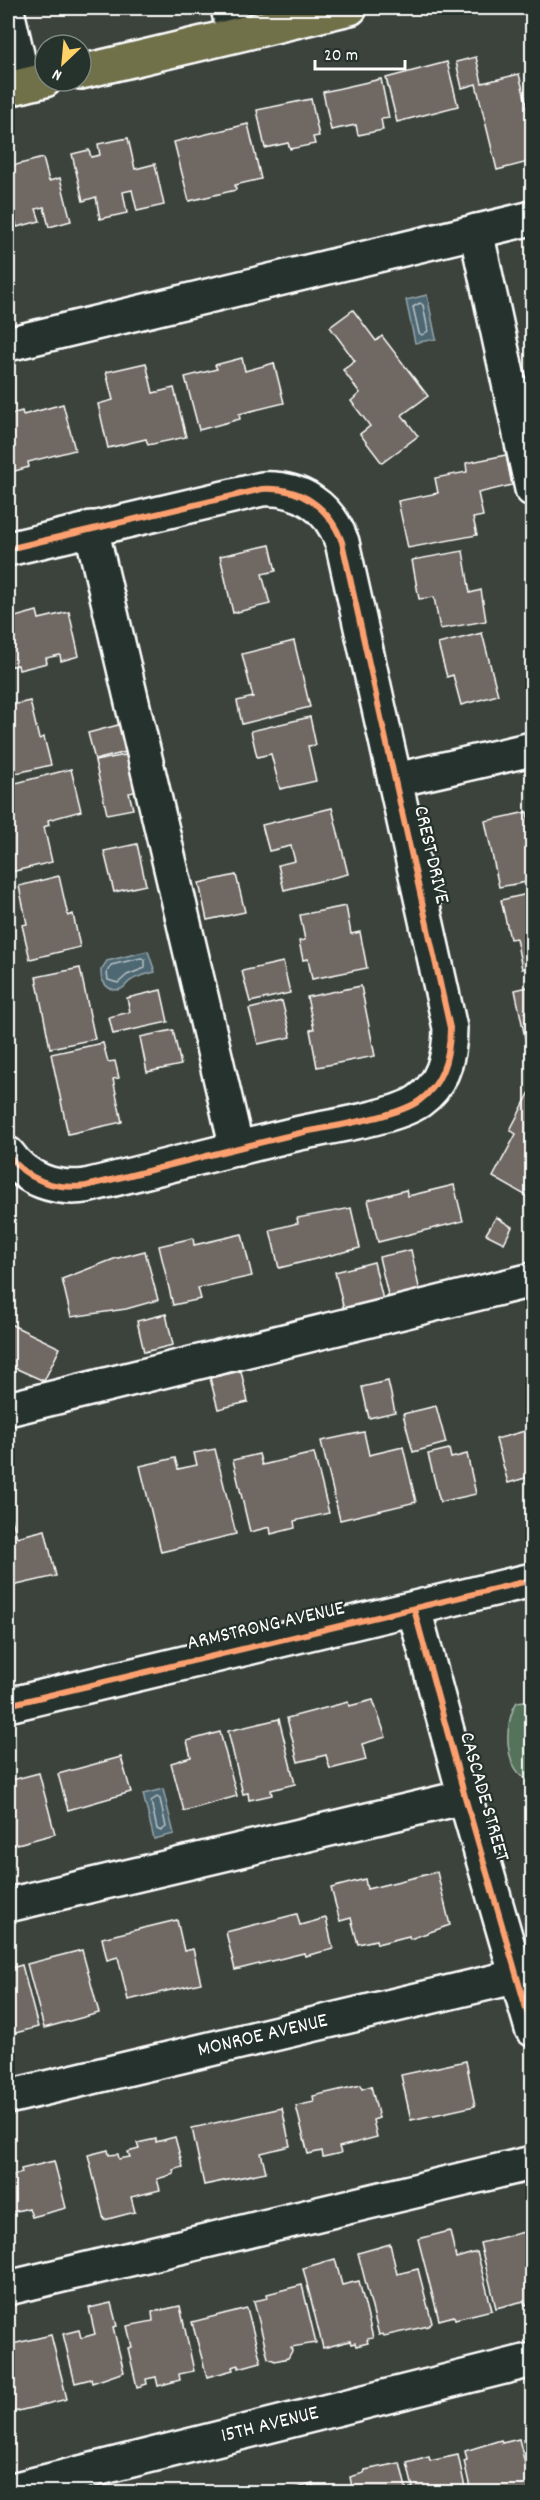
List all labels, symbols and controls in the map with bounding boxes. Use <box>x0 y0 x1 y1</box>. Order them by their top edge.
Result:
north arrow <box>33 33 93 93</box>
scale bar <box>315 33 405 71</box>
text: 20 m <box>324 44 358 69</box>
text: N <box>49 62 66 86</box>
street label: CREST DRIVE <box>404 803 456 907</box>
street label: ARMSTRONG AVENUE <box>184 1594 348 1660</box>
street label: CASCADE STREET <box>450 1729 516 1866</box>
street label: MONROE AVENUE <box>195 2007 331 2066</box>
street label: 15TH AVENUE <box>218 2399 322 2452</box>

